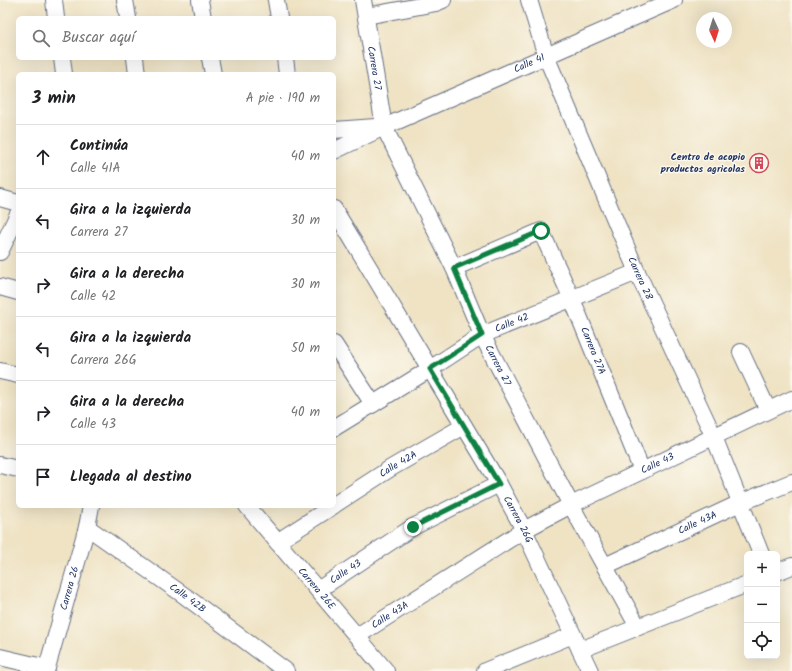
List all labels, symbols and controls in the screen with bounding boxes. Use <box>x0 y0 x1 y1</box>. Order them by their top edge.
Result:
north arrow <box>696 12 732 48</box>
search box <box>16 16 336 60</box>
text: Buscar aquí <box>62 26 135 50</box>
icon: search <box>30 27 52 49</box>
street label: Carrera 27 <box>363 45 386 92</box>
street label: Calle 41 <box>511 49 547 77</box>
text: 3 min <box>32 85 76 112</box>
text: A pie · 190 m <box>246 88 320 109</box>
text: Continúa <box>70 134 128 158</box>
icon: ahead <box>32 146 54 168</box>
text: 40 m <box>291 146 320 167</box>
place label: Centro de acopio productos agricolas <box>660 149 745 177</box>
building icon: Centro de acopio productos agricolas <box>748 152 770 174</box>
text: Calle 41A <box>70 158 120 179</box>
text: Gira a la izquierda <box>70 198 191 222</box>
icon: left <box>32 210 54 232</box>
text: 30 m <box>291 210 320 231</box>
text: Carrera 27 <box>70 222 128 243</box>
route start <box>532 222 550 240</box>
street label: Carrera 28 <box>624 254 657 303</box>
text: Gira a la derecha <box>70 262 184 286</box>
icon: right <box>32 274 54 296</box>
text: 30 m <box>291 274 320 295</box>
text: Calle 42 <box>70 286 116 307</box>
street label: Calle 42 <box>492 309 531 337</box>
street label: Carrera 27A <box>576 324 610 377</box>
text: Gira a la izquierda <box>70 326 191 350</box>
icon: left <box>32 338 54 360</box>
text: 50 m <box>291 338 320 359</box>
street label: Carrera 27 <box>481 342 515 389</box>
text: Carrera 26G <box>70 350 137 371</box>
text: Gira a la derecha <box>70 390 184 414</box>
icon: right <box>32 402 54 424</box>
text: 40 m <box>291 402 320 423</box>
text: Calle 43 <box>70 414 116 435</box>
street label: Calle 42A <box>376 447 420 482</box>
street label: Calle 43 <box>638 449 677 478</box>
text: Llegada al destino <box>70 465 192 489</box>
icon: arrive <box>32 466 54 488</box>
street label: Carrera 26G <box>499 493 537 546</box>
street label: Calle 43A <box>675 507 720 539</box>
route end <box>404 518 422 536</box>
map controls <box>744 551 780 659</box>
button: + <box>744 551 780 587</box>
street label: Calle 43 <box>326 555 365 588</box>
street label: Carrera 26 <box>56 564 83 612</box>
street label: Carrera 26E <box>294 564 340 614</box>
street label: Calle 42B <box>166 579 209 617</box>
button: − <box>744 587 780 623</box>
street label: Calle 43A <box>368 597 412 633</box>
button: locate <box>744 623 780 659</box>

